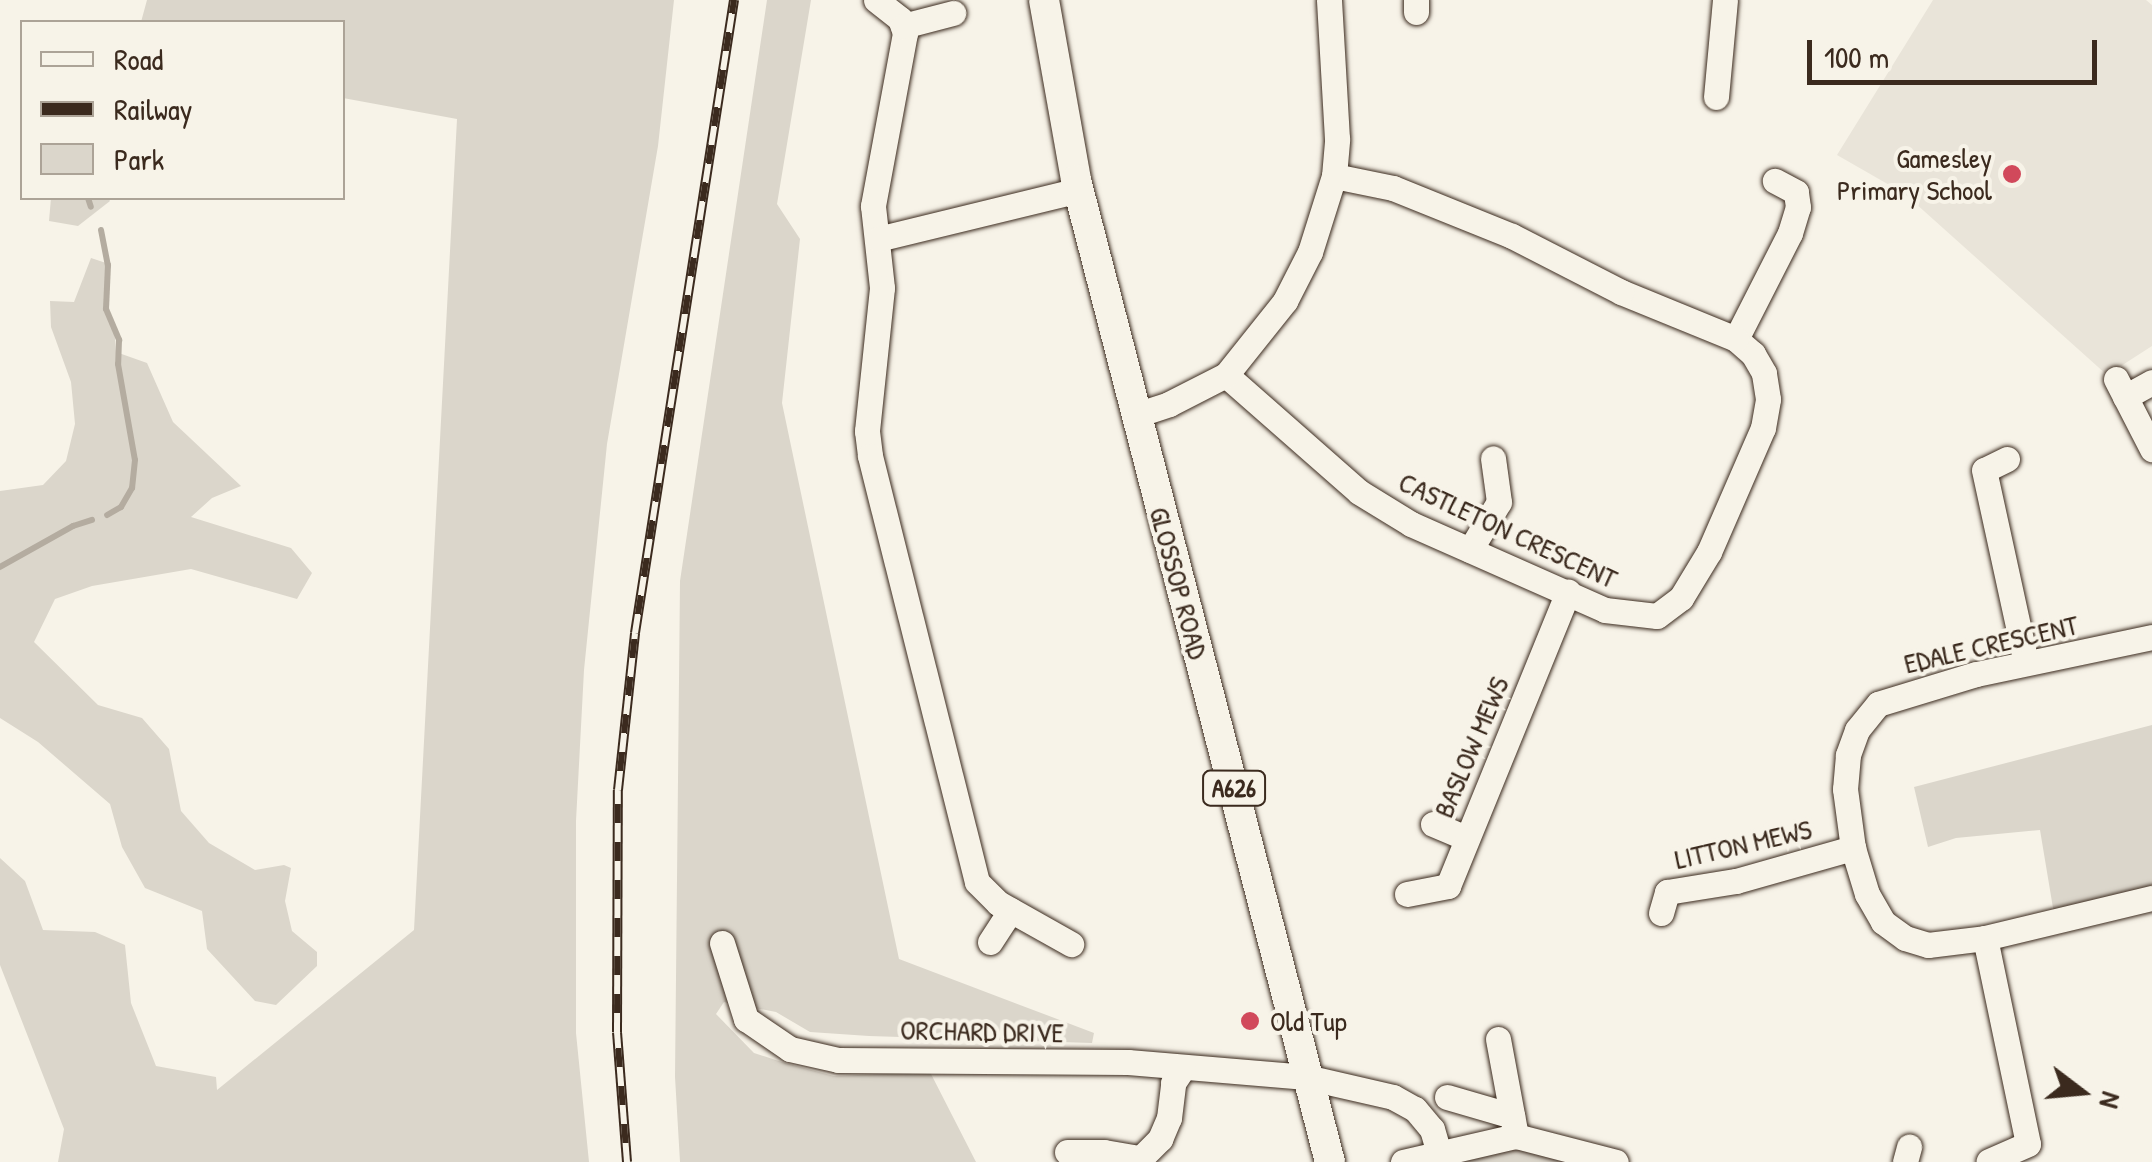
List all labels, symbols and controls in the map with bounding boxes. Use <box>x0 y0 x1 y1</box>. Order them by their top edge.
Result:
legend <box>20 20 345 200</box>
scale bar <box>1812 20 2102 82</box>
text: 100 m <box>1824 37 1889 77</box>
text: Road <box>114 39 163 79</box>
text: Railway <box>114 89 192 129</box>
text: Park <box>114 139 164 179</box>
place label: Gamesley Primary School <box>1837 141 1992 207</box>
marker: Gamesley Primary School <box>2001 163 2023 185</box>
street label: CASTLETON CRESCENT <box>1394 465 1622 595</box>
street label: GLOSSOP ROAD <box>1143 503 1215 663</box>
street label: EDALE CRESCENT <box>1901 608 2081 680</box>
street label: BASLOW MEWS <box>1426 672 1516 822</box>
road number: A626 <box>1202 768 1266 808</box>
street label: LITTON MEWS <box>1671 812 1815 876</box>
place label: Old Tup <box>1270 1004 1347 1038</box>
marker: Old Tup <box>1239 1010 1261 1032</box>
street label: ORCHARD DRIVE <box>900 1013 1064 1049</box>
north arrow <box>2032 1042 2132 1142</box>
text: N <box>2091 1088 2131 1113</box>

